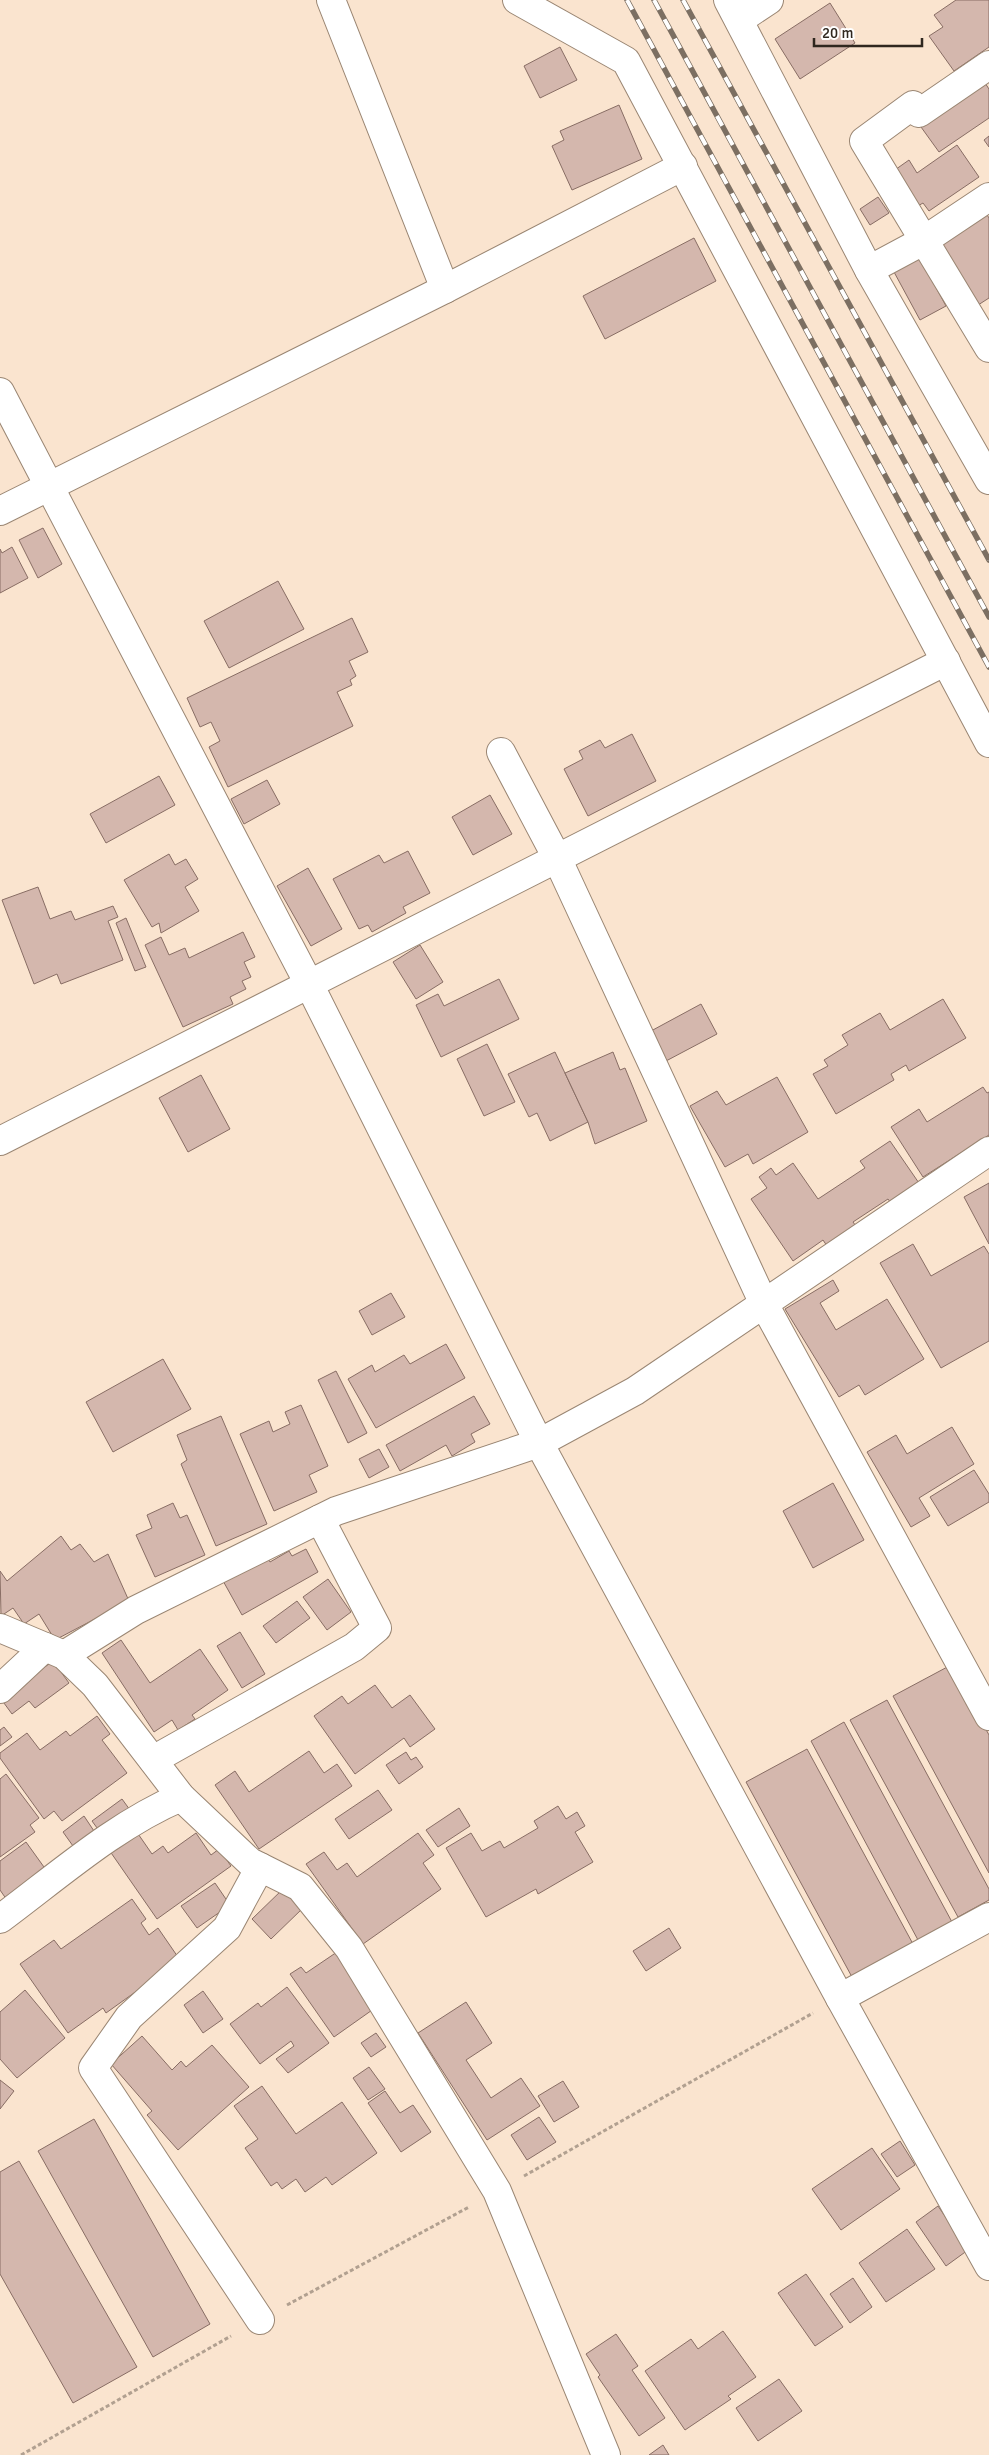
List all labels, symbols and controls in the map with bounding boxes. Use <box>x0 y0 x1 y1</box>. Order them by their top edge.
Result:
scale bar <box>814 15 922 47</box>
text: 20 m <box>822 24 853 42</box>

